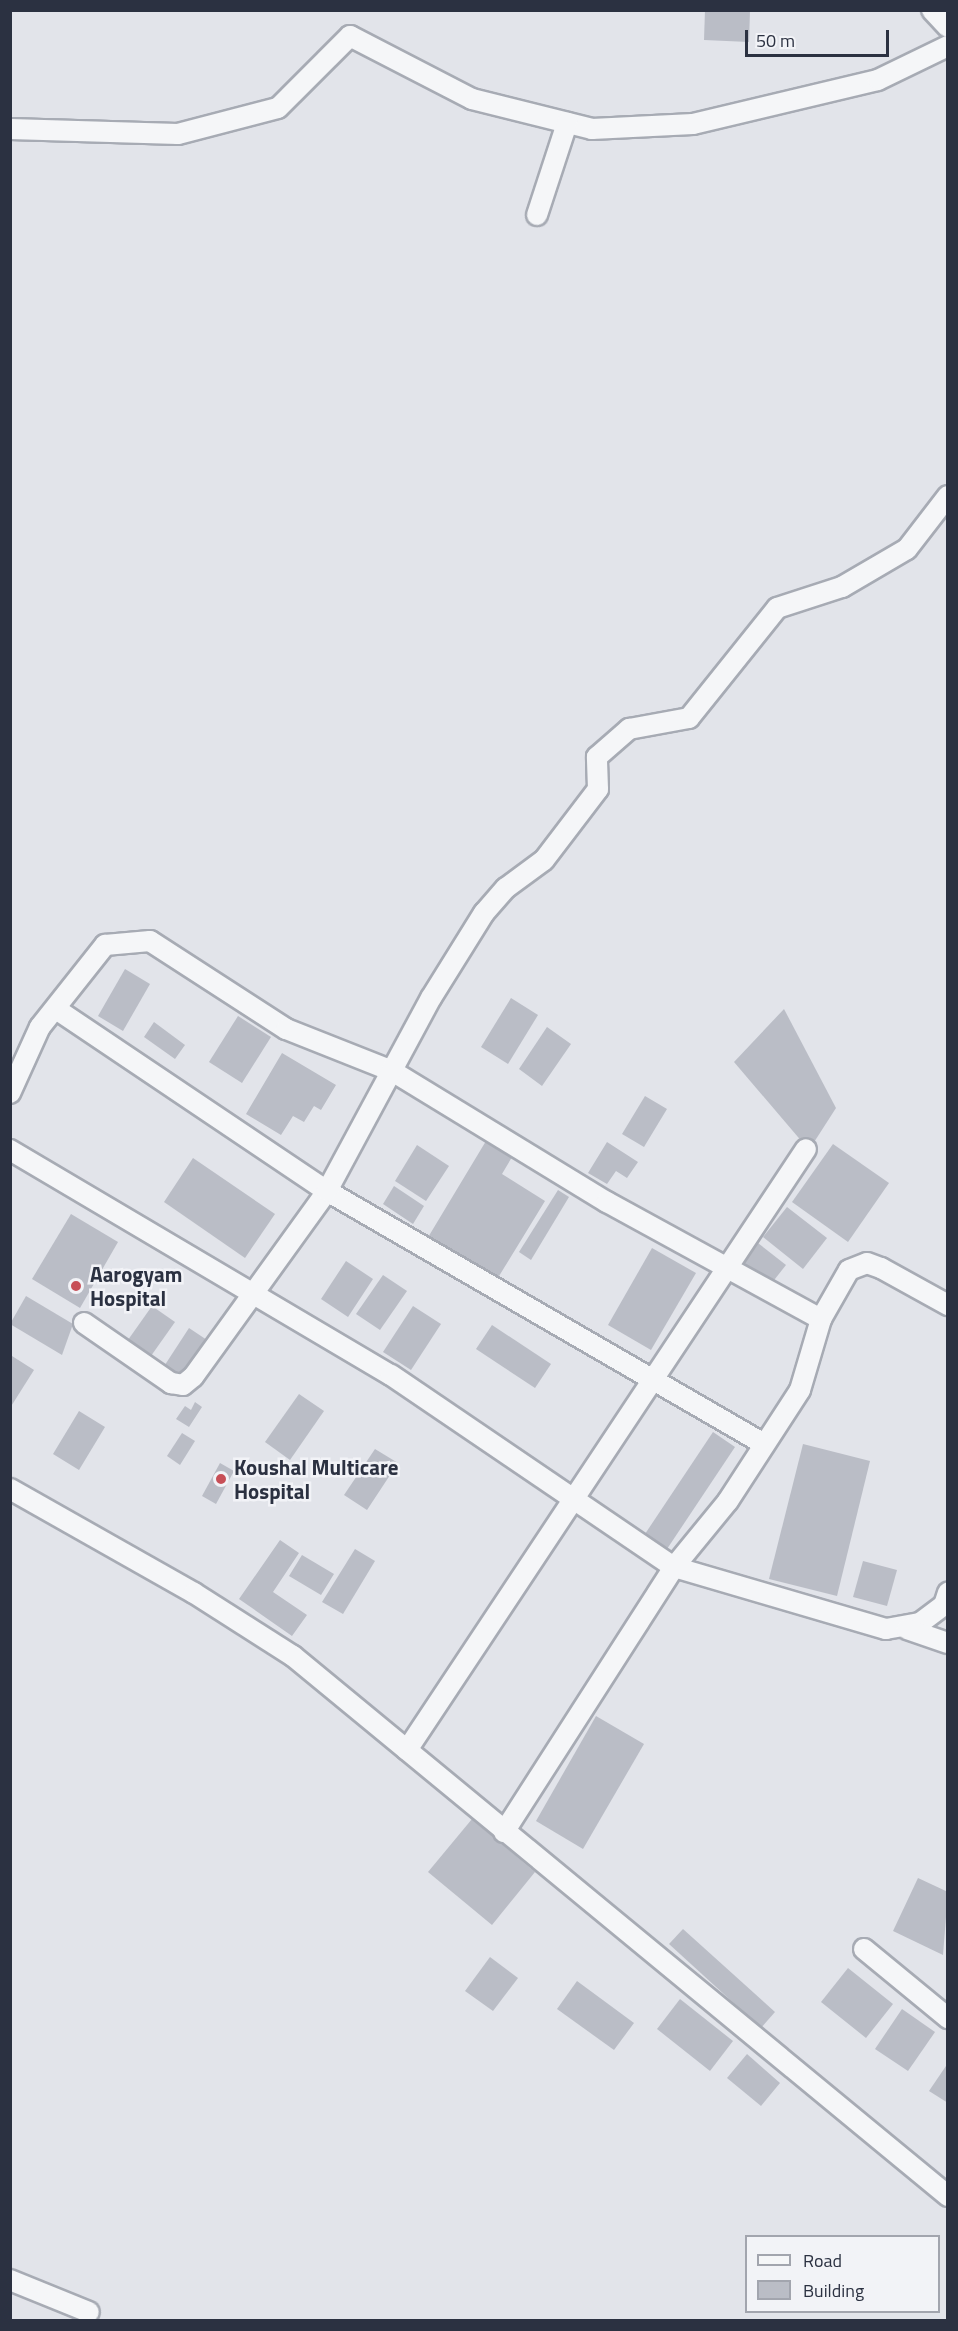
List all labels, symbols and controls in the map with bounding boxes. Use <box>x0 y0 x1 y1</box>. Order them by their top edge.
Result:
scale bar <box>748 18 892 56</box>
text: 50 m <box>756 27 795 54</box>
place label: Aarogyam Hospital <box>90 1261 182 1311</box>
marker: Aarogyam Hospital <box>67 1277 85 1295</box>
place label: Koushal Multicare Hospital <box>234 1454 398 1504</box>
marker: Koushal Multicare Hospital <box>212 1470 230 1488</box>
legend <box>745 2235 940 2313</box>
text: Road <box>803 2247 842 2274</box>
text: Building <box>803 2277 864 2304</box>

